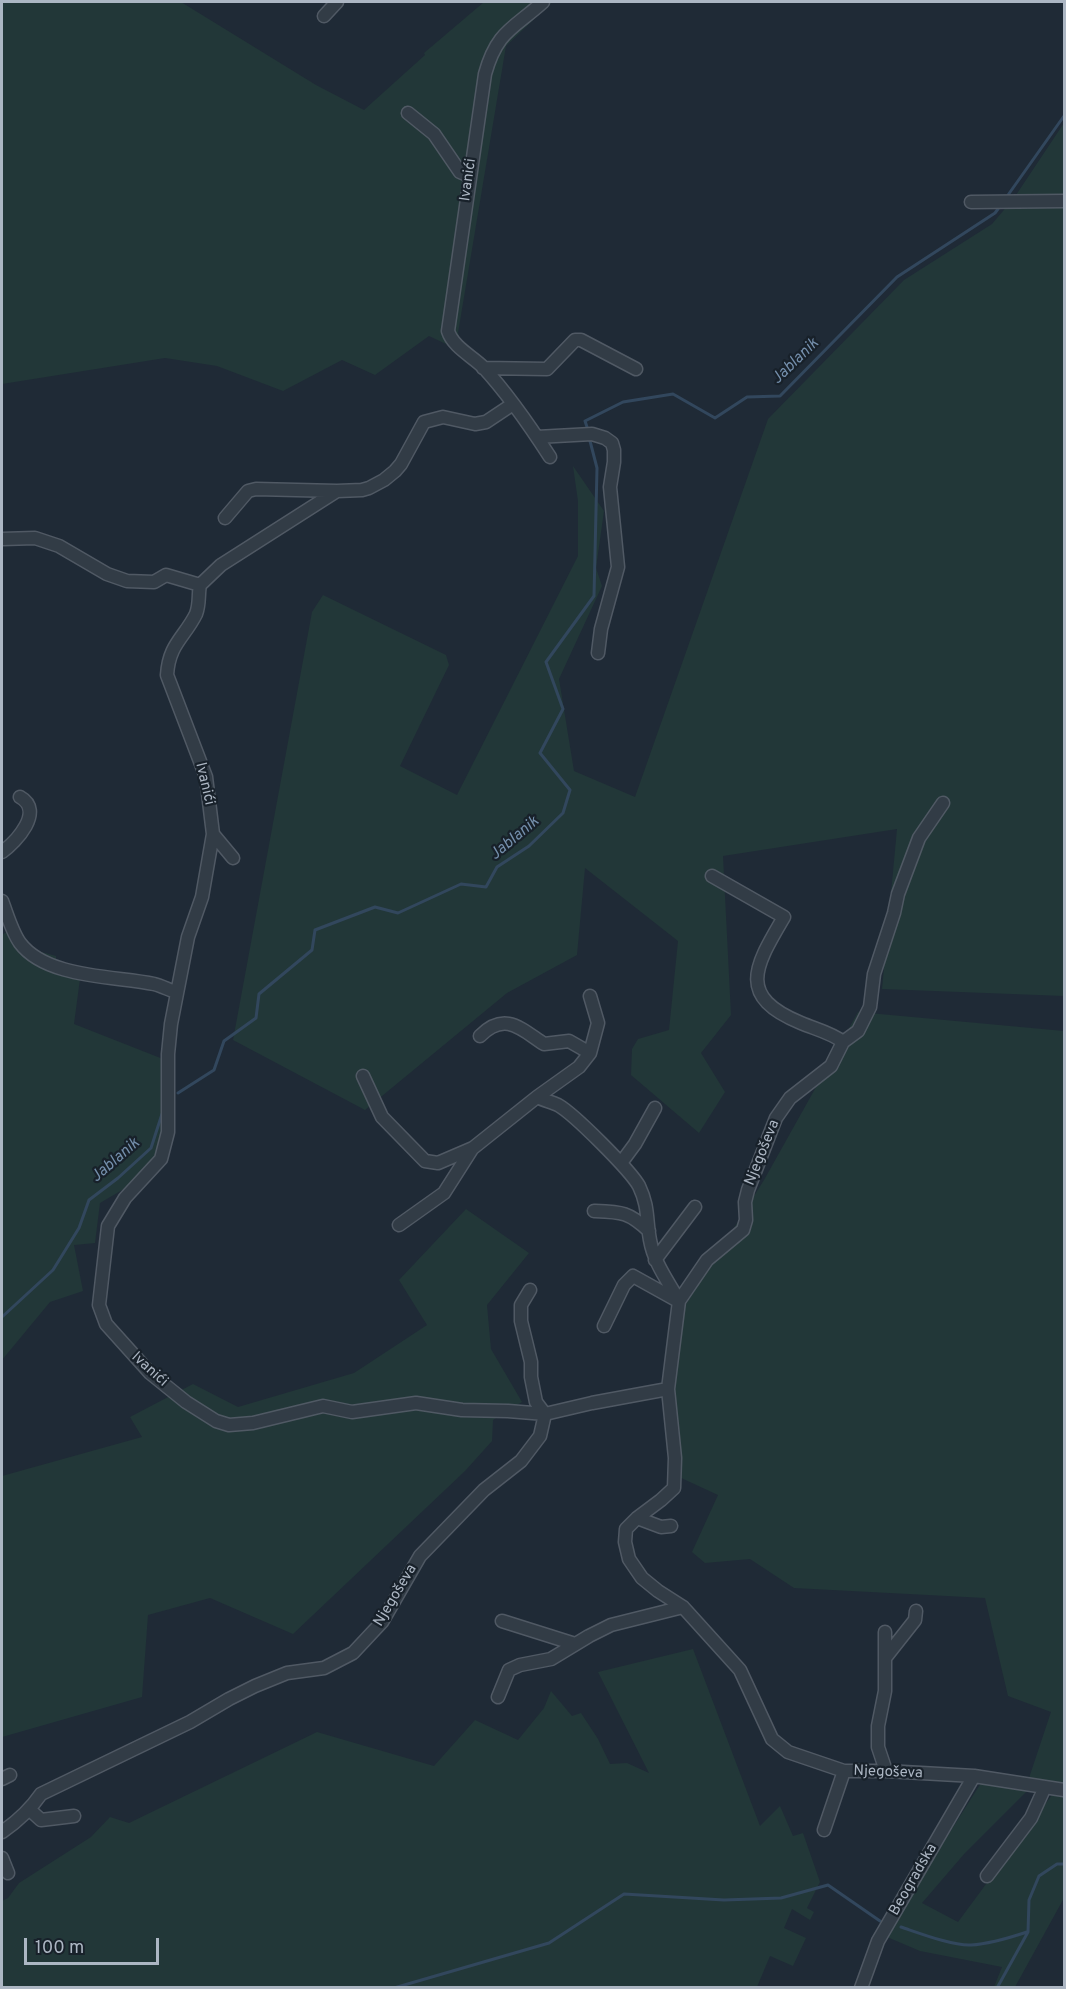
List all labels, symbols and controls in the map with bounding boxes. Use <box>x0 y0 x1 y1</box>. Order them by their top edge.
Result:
street label: Ivanići <box>457 157 481 203</box>
water label: Jablanik <box>768 335 824 389</box>
street label: Ivanići <box>190 761 218 807</box>
water label: Jablanik <box>487 813 543 865</box>
street label: Njegoševa <box>742 1118 784 1188</box>
water label: Jablanik <box>88 1135 144 1187</box>
street label: Ivanići <box>127 1349 171 1391</box>
street label: Njegoševa <box>370 1562 422 1630</box>
street label: Njegoševa <box>853 1763 923 1783</box>
street label: Beogradska <box>886 1841 942 1919</box>
scale bar <box>27 1926 162 1964</box>
text: 100 m <box>35 1937 84 1960</box>

